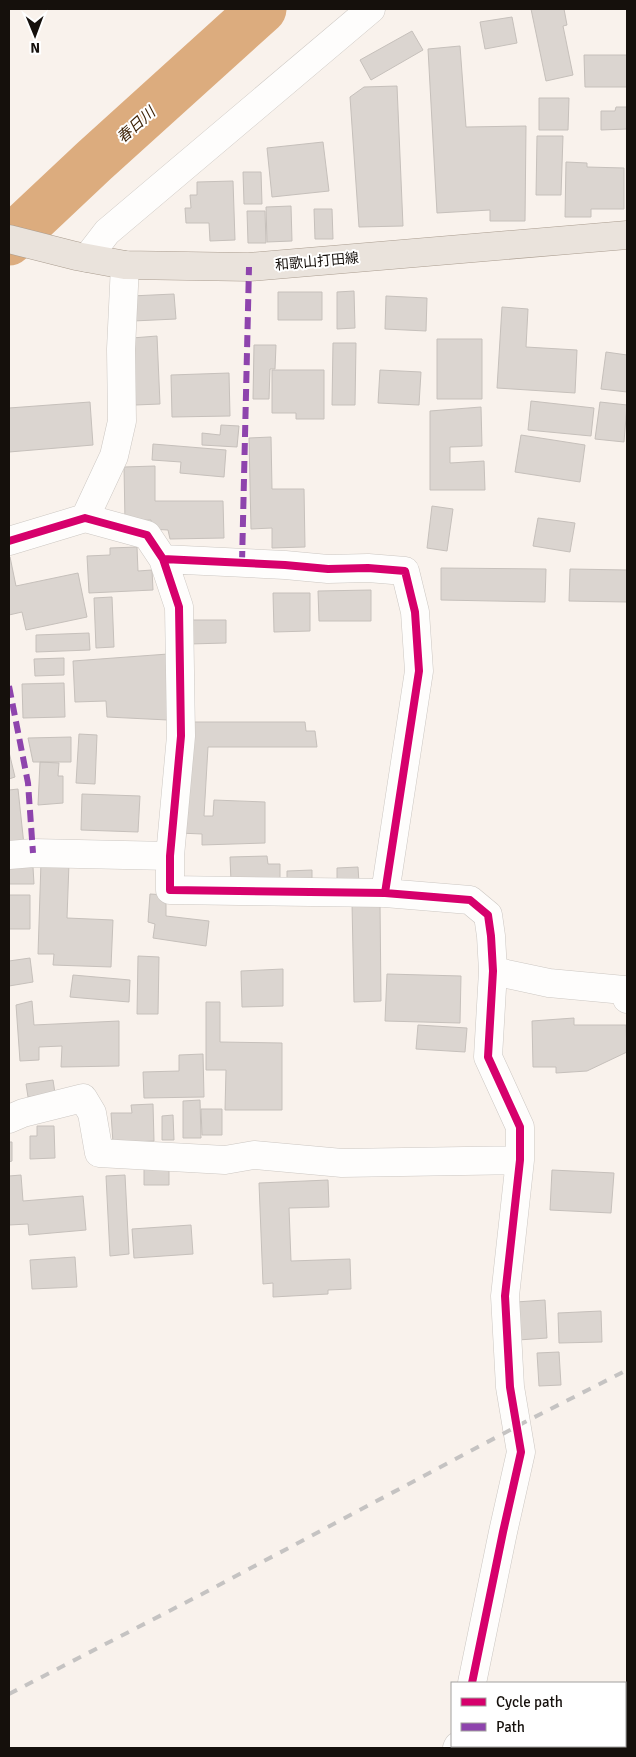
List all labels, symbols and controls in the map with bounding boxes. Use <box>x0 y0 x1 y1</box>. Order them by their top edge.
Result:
north arrow <box>10 10 60 60</box>
text: N <box>30 39 40 56</box>
water label: 春日川 <box>113 102 160 147</box>
street label: 和歌山打田線 <box>274 249 360 274</box>
legend <box>451 1682 626 1747</box>
text: Cycle path <box>496 1693 563 1711</box>
text: Path <box>496 1718 525 1736</box>

